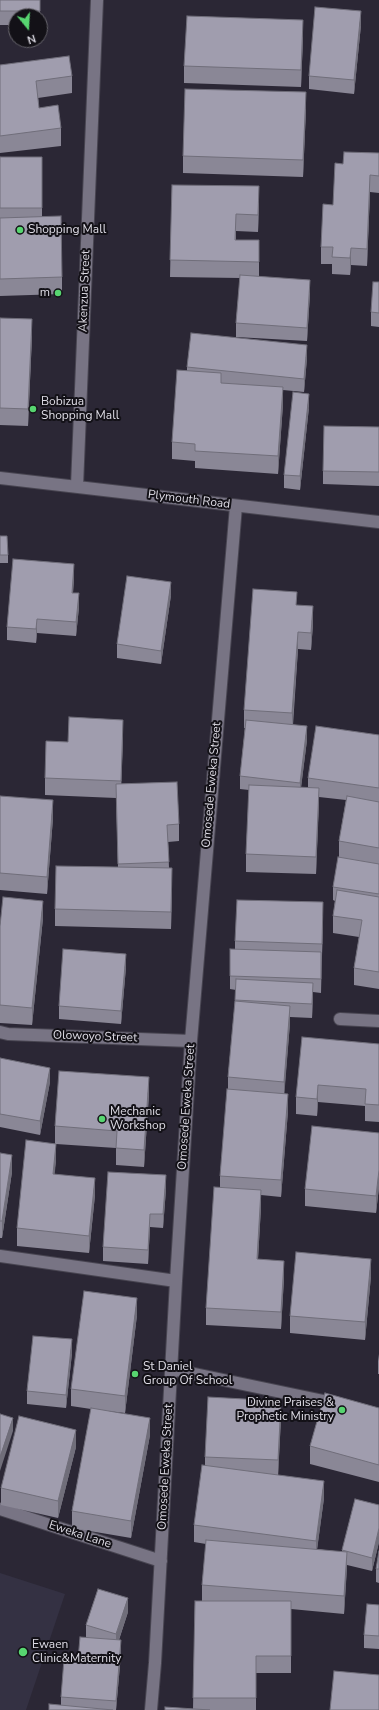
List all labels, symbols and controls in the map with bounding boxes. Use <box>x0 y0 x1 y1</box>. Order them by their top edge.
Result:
north arrow <box>8 8 48 48</box>
text: N <box>25 31 38 47</box>
place label: Shopping Mall <box>28 223 106 237</box>
marker: Shopping Mall <box>15 225 25 235</box>
street label: Akenzua Street <box>76 250 94 332</box>
place label: m <box>40 286 50 300</box>
marker: m <box>53 288 63 298</box>
place label: Bobizua Shopping Mall <box>41 395 119 423</box>
marker: Bobizua Shopping Mall <box>28 404 38 414</box>
street label: Plymouth Road <box>147 488 231 512</box>
street label: Omosede Eweka Street <box>199 722 225 848</box>
street label: Olowoyo Street <box>53 1028 137 1046</box>
street label: Omosede Eweka Street <box>175 1044 199 1170</box>
place label: Mechanic Workshop <box>110 1105 166 1133</box>
marker: Mechanic Workshop <box>97 1114 107 1124</box>
place label: St Daniel Group Of School <box>143 1360 232 1388</box>
marker: St Daniel Group Of School <box>130 1369 140 1379</box>
place label: Divine Praises & Prophetic Ministry <box>236 1396 334 1424</box>
street label: Omosede Eweka Street <box>156 1404 176 1530</box>
marker: Divine Praises & Prophetic Ministry <box>337 1405 347 1415</box>
street label: Eweka Lane <box>47 1518 113 1552</box>
place label: Ewaen Clinic&Maternity <box>32 1638 121 1666</box>
marker: Ewaen Clinic&Maternity <box>17 1646 29 1658</box>

